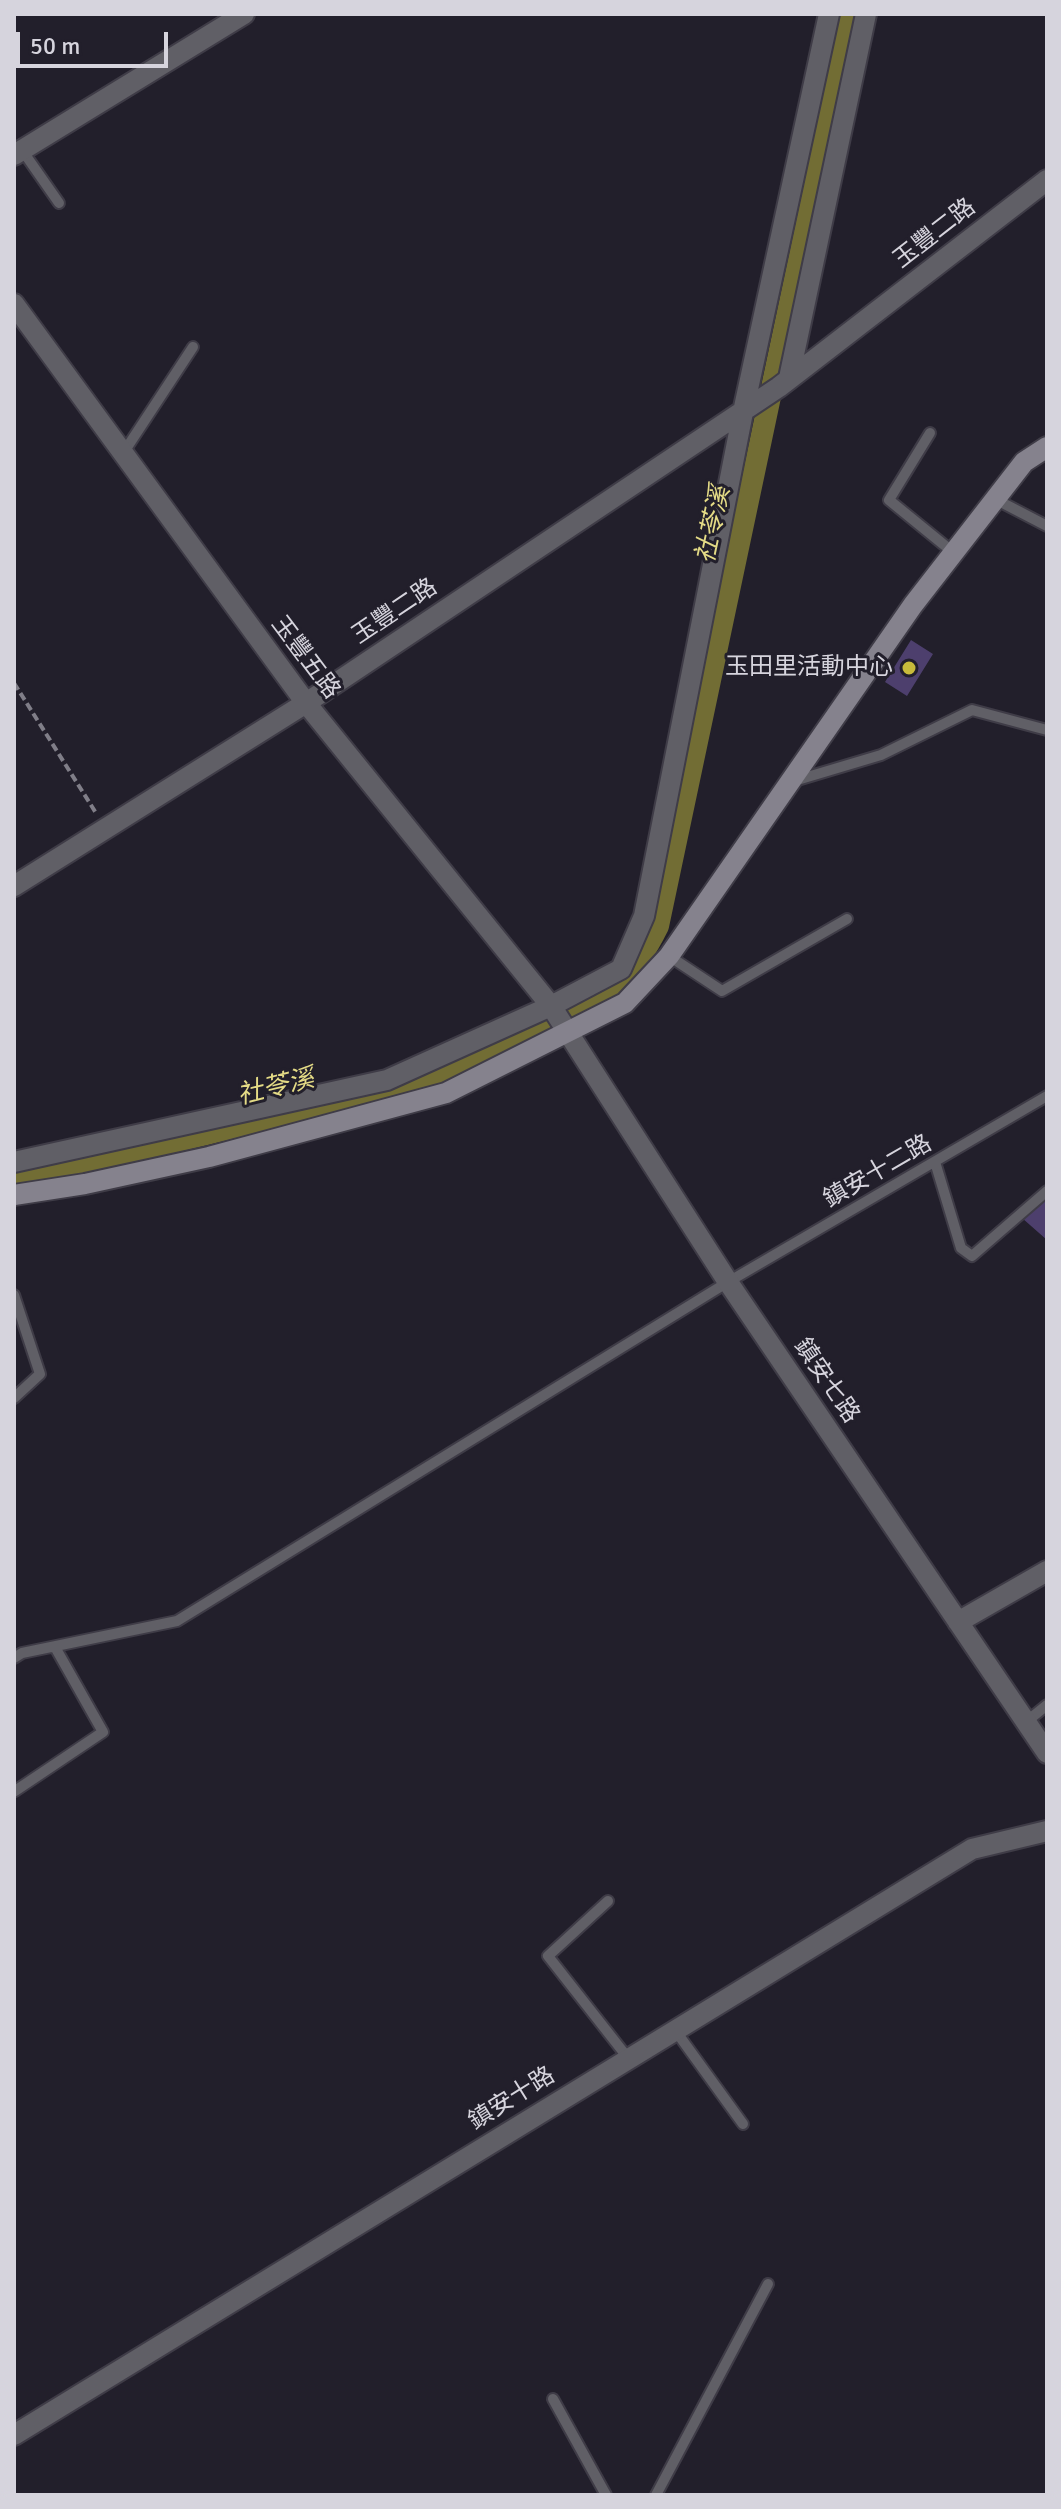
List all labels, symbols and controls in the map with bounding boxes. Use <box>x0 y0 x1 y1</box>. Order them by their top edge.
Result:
scale bar <box>20 16 172 66</box>
text: 50 m <box>30 31 80 61</box>
street label: 玉豐二路 <box>888 193 982 275</box>
water label: 社苓溪 <box>691 484 737 566</box>
street label: 玉豐二路 <box>347 573 443 651</box>
street label: 玉豐五路 <box>265 611 345 705</box>
place label: 玉田里活動中心 <box>725 654 893 682</box>
marker: 玉田里活動中心 <box>900 659 918 677</box>
water label: 社苓溪 <box>234 1063 318 1113</box>
street label: 鎮安十二路 <box>819 1130 937 1214</box>
street label: 鎮安七路 <box>787 1333 865 1429</box>
street label: 鎮安十路 <box>464 2061 560 2137</box>

